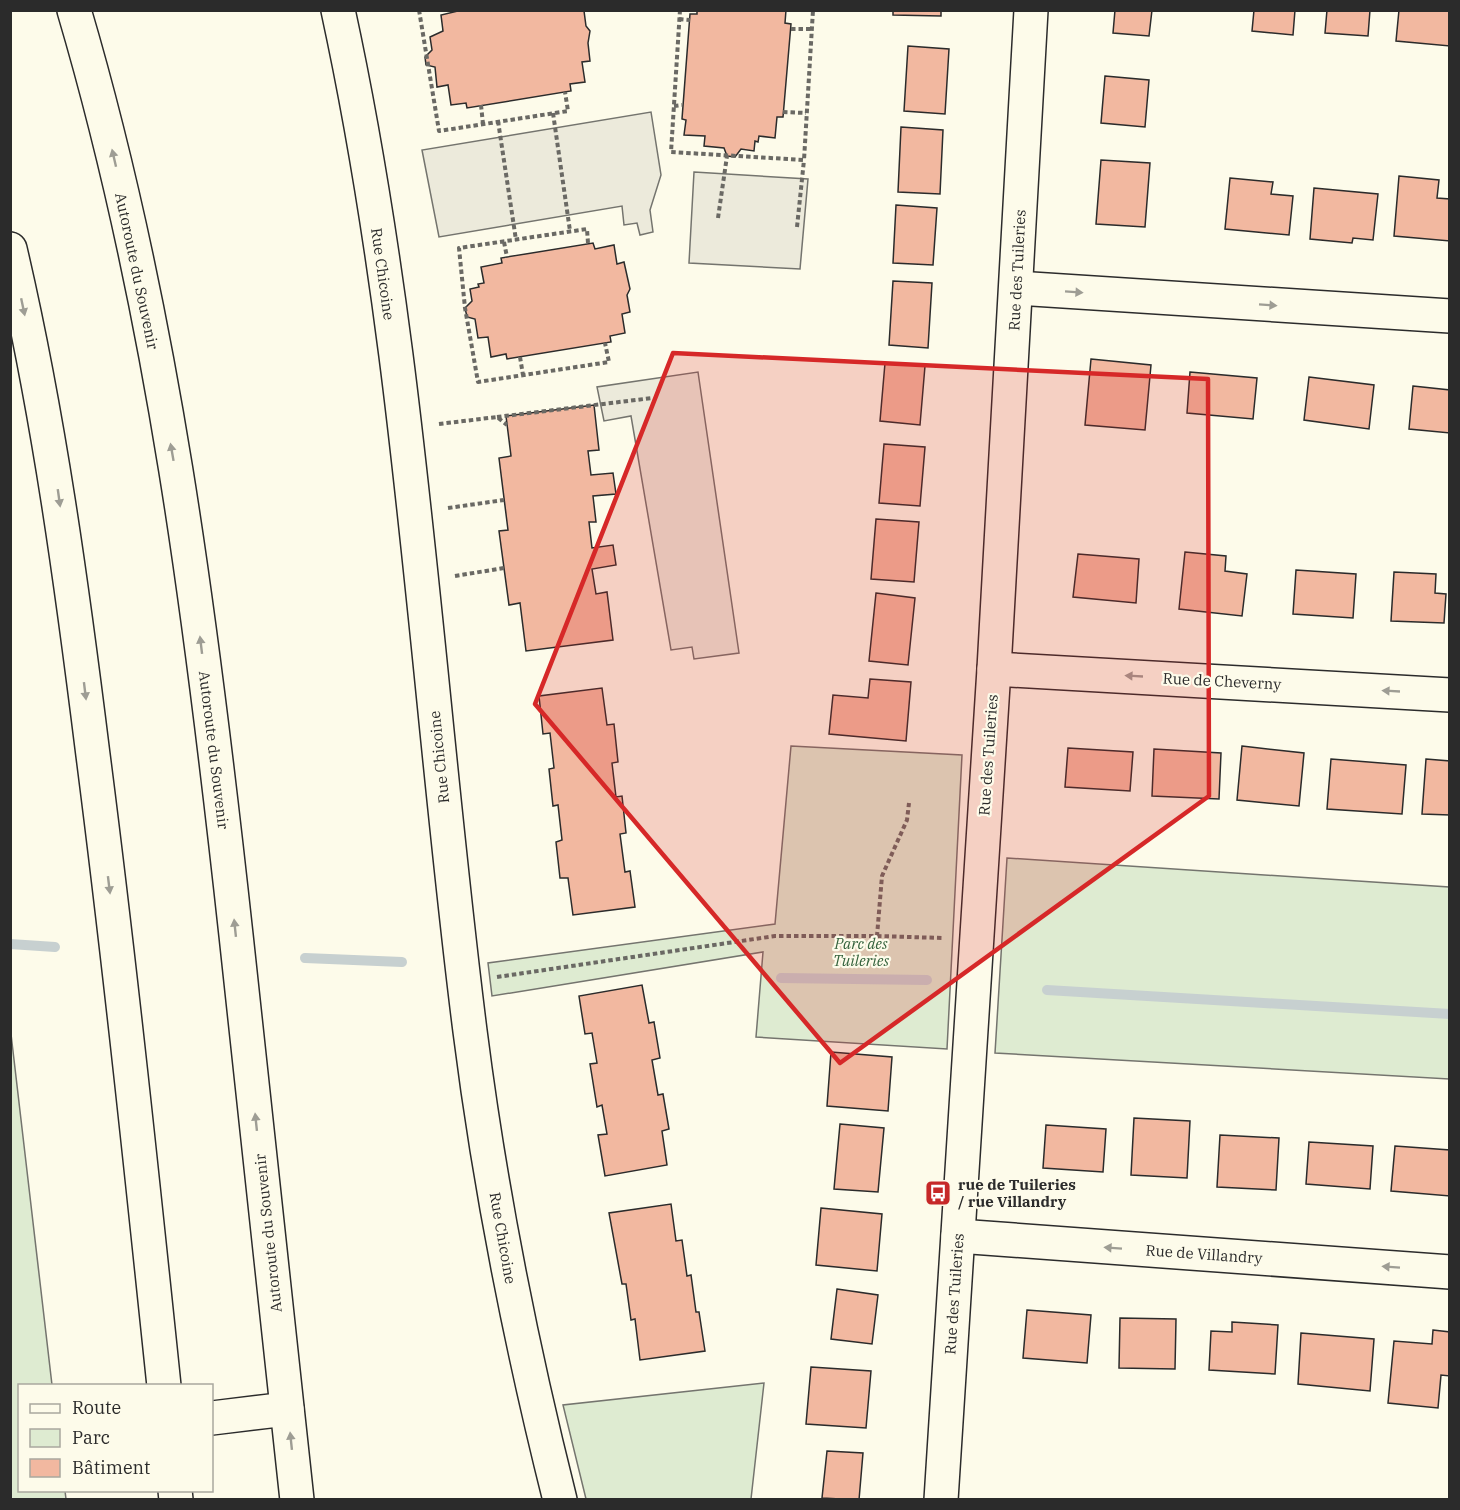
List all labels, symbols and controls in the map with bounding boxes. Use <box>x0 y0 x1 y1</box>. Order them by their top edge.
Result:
one-way arrow <box>108 149 118 167</box>
street label: Autoroute du Souvenir <box>111 191 163 351</box>
street label: Rue des Tuileries <box>1004 209 1030 331</box>
street label: Rue Chicoine <box>367 227 399 321</box>
one-way arrow <box>1064 287 1083 297</box>
one-way arrow <box>19 297 28 316</box>
one-way arrow <box>1259 300 1278 309</box>
one-way arrow <box>168 442 177 461</box>
one-way arrow <box>55 489 64 508</box>
one-way arrow <box>197 635 206 654</box>
street label: Rue de Cheverny <box>1162 668 1282 694</box>
street label: Autoroute du Souvenir <box>195 670 233 831</box>
one-way arrow <box>1124 671 1143 680</box>
one-way arrow <box>81 682 90 701</box>
one-way arrow <box>1382 687 1401 696</box>
street label: Rue des Tuileries <box>974 694 1002 816</box>
street label: Rue Chicoine <box>425 710 453 804</box>
one-way arrow <box>105 875 114 894</box>
one-way arrow <box>230 919 240 938</box>
park label: Parc des Tuileries <box>833 934 889 970</box>
one-way arrow <box>251 1113 261 1132</box>
street label: Autoroute du Souvenir <box>250 1152 286 1313</box>
place label: rue de Tuileries / rue Villandry <box>958 1175 1076 1211</box>
bus stop icon: rue de Tuileries / rue Villandry <box>923 1178 953 1208</box>
street label: Rue Chicoine <box>486 1191 520 1285</box>
street label: Rue des Tuileries <box>940 1233 968 1355</box>
street label: Rue de Villandry <box>1145 1240 1263 1268</box>
one-way arrow <box>1103 1243 1122 1253</box>
one-way arrow <box>1382 1263 1401 1272</box>
legend <box>18 1384 213 1492</box>
text: Route <box>72 1396 121 1419</box>
text: Parc <box>72 1426 110 1449</box>
one-way arrow <box>286 1432 296 1451</box>
text: Bâtiment <box>72 1456 150 1479</box>

